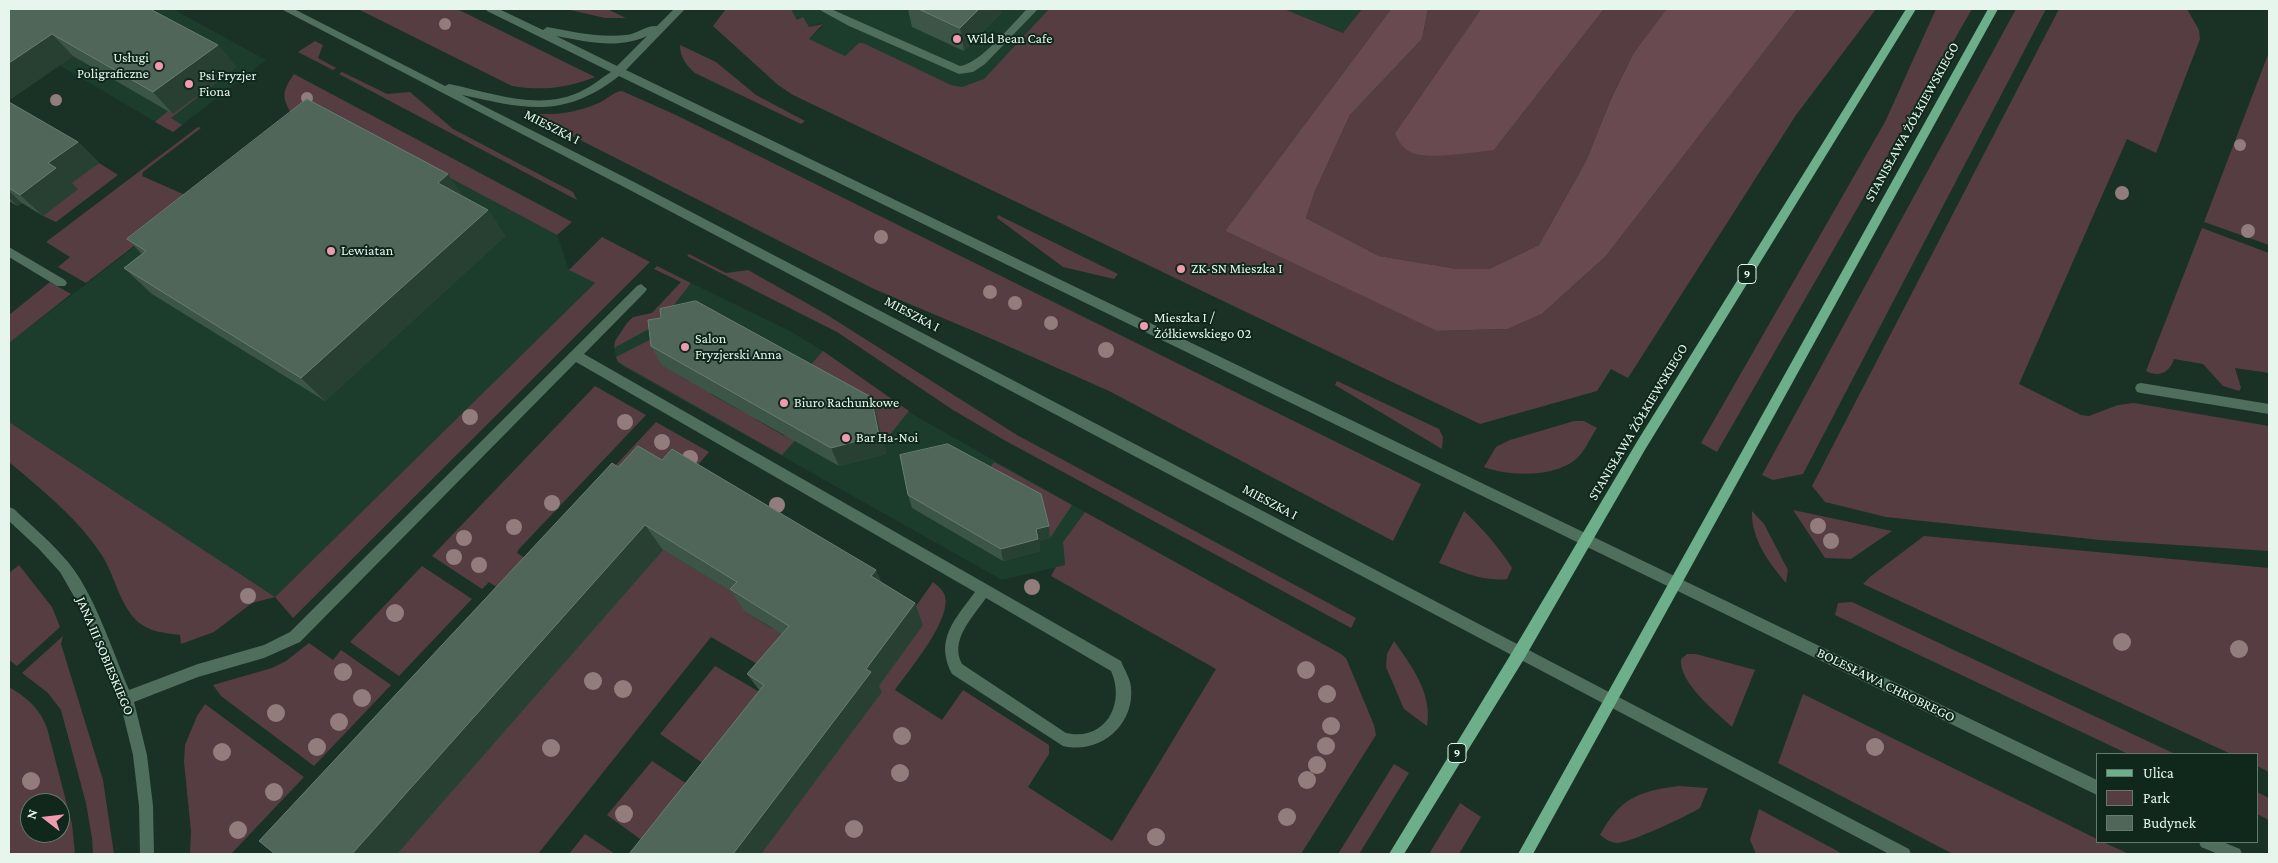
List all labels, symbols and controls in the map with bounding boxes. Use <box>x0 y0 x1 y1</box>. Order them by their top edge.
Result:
place label: Wild Bean Cafe <box>967 31 1052 47</box>
marker: Wild Bean Cafe <box>951 33 963 45</box>
street label: STANISŁAWA ŻÓŁKIEWSKIEGO <box>1861 39 1963 205</box>
place label: Usługi Poligraficzne <box>77 50 149 82</box>
marker: Usługi Poligraficzne <box>153 60 165 72</box>
place label: Psi Fryzjer Fiona <box>199 68 256 100</box>
marker: Psi Fryzjer Fiona <box>183 78 195 90</box>
street label: MIESZKA I <box>522 106 582 148</box>
place label: Lewiatan <box>341 243 393 259</box>
marker: Lewiatan <box>325 245 337 257</box>
place label: ZK-SN Mieszka I <box>1191 261 1282 277</box>
marker: ZK-SN Mieszka I <box>1175 263 1187 275</box>
road number: 9 <box>1738 264 1756 284</box>
street label: MIESZKA I <box>882 293 942 335</box>
place label: Mieszka I / Żółkiewskiego 02 <box>1154 310 1251 342</box>
marker: Mieszka I / Żółkiewskiego 02 <box>1138 320 1150 332</box>
place label: Salon Fryzjerski Anna <box>695 331 782 364</box>
marker: Salon Fryzjerski Anna <box>679 341 691 353</box>
street label: STANISŁAWA ŻÓŁKIEWSKIEGO <box>1585 341 1691 503</box>
place label: Biuro Rachunkowe <box>794 395 899 411</box>
marker: Biuro Rachunkowe <box>778 397 790 409</box>
place label: Bar Ha-Noi <box>856 430 918 446</box>
marker: Bar Ha-Noi <box>840 432 852 444</box>
street label: MIESZKA I <box>1240 481 1300 523</box>
street label: JANA III SOBIESKIEGO <box>72 594 138 718</box>
street label: BOLESŁAWA CHROBREGO <box>1814 644 1958 726</box>
road number: 9 <box>1448 744 1466 762</box>
legend <box>2096 753 2258 843</box>
text: Ulica <box>2143 765 2174 781</box>
text: Park <box>2143 790 2170 806</box>
north arrow <box>20 793 70 843</box>
text: N <box>23 807 41 821</box>
text: Budynek <box>2143 815 2196 831</box>

